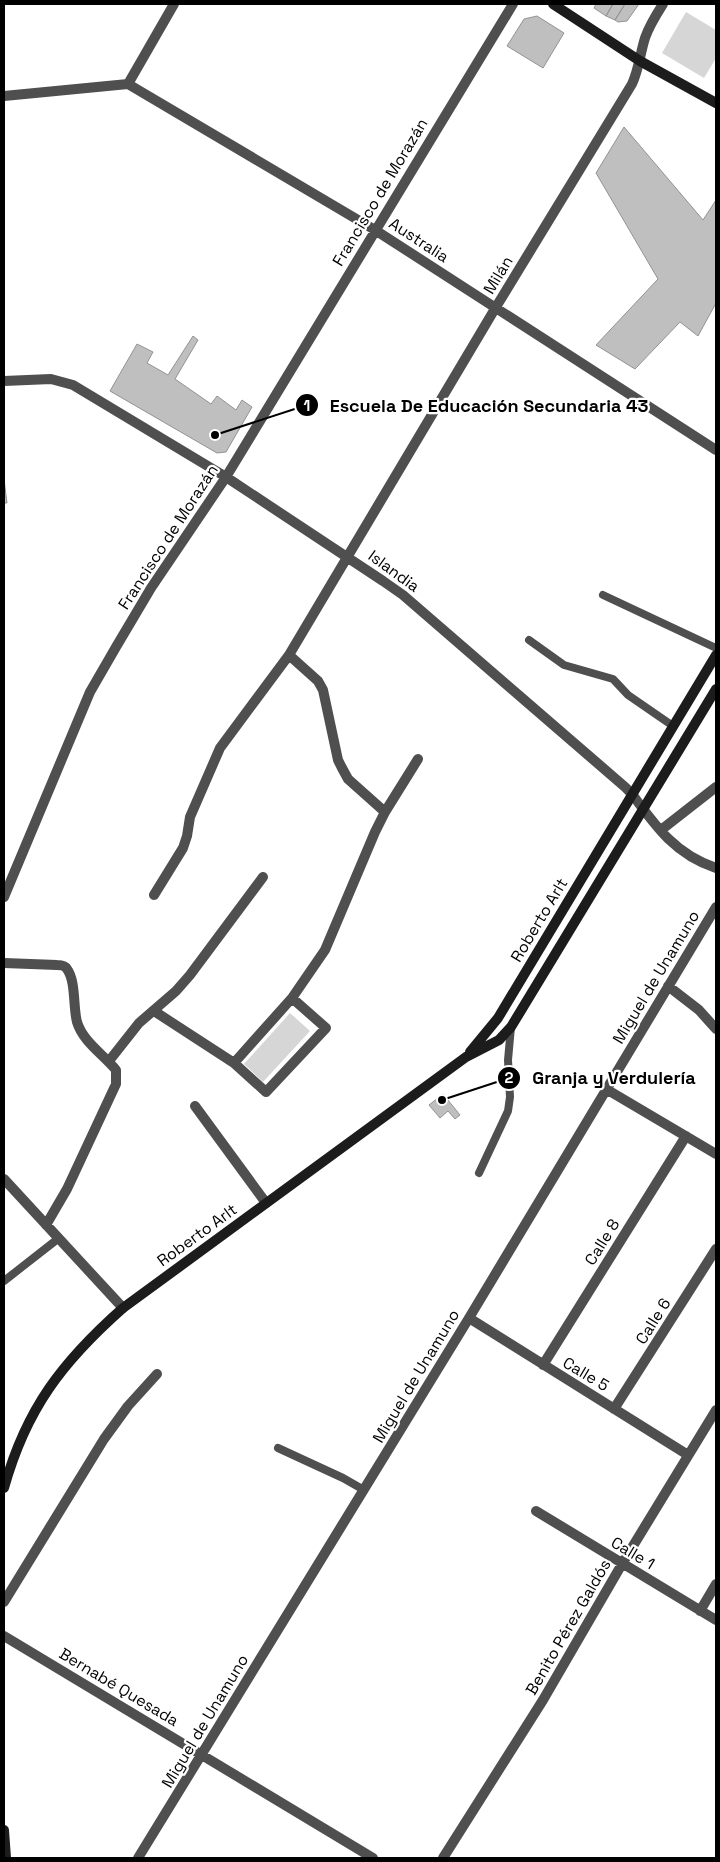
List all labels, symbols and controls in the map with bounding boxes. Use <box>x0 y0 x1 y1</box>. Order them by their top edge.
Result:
street label: Francisco de Morazán <box>328 114 432 270</box>
street label: Australia <box>385 213 453 267</box>
street label: Milán <box>479 252 517 298</box>
callout: Escuela De Educación Secundaria 43 <box>295 389 658 422</box>
text: Escuela De Educación Secundaria 43 <box>330 394 648 417</box>
text: 1 <box>304 396 310 415</box>
street label: Francisco de Morazán <box>113 461 223 613</box>
street label: Islandia <box>364 545 424 597</box>
street label: Roberto Arlt <box>506 874 572 966</box>
street label: Miguel de Unamuno <box>608 906 704 1048</box>
callout: Granja y Verdulería <box>497 1061 706 1094</box>
text: Granja y Verdulería <box>532 1066 696 1089</box>
text: 2 <box>505 1068 514 1087</box>
street label: Roberto Arlt <box>153 1199 241 1271</box>
street label: Calle 8 <box>580 1215 624 1269</box>
street label: Calle 6 <box>631 1294 675 1348</box>
street label: Miguel de Unamuno <box>368 1305 464 1447</box>
street label: Calle 5 <box>559 1352 613 1396</box>
street label: Calle 1 <box>607 1532 659 1574</box>
street label: Benito Pérez Galdós <box>521 1555 615 1699</box>
street label: Bernabé Quesada <box>55 1643 183 1731</box>
street label: Miguel de Unamuno <box>157 1650 253 1792</box>

